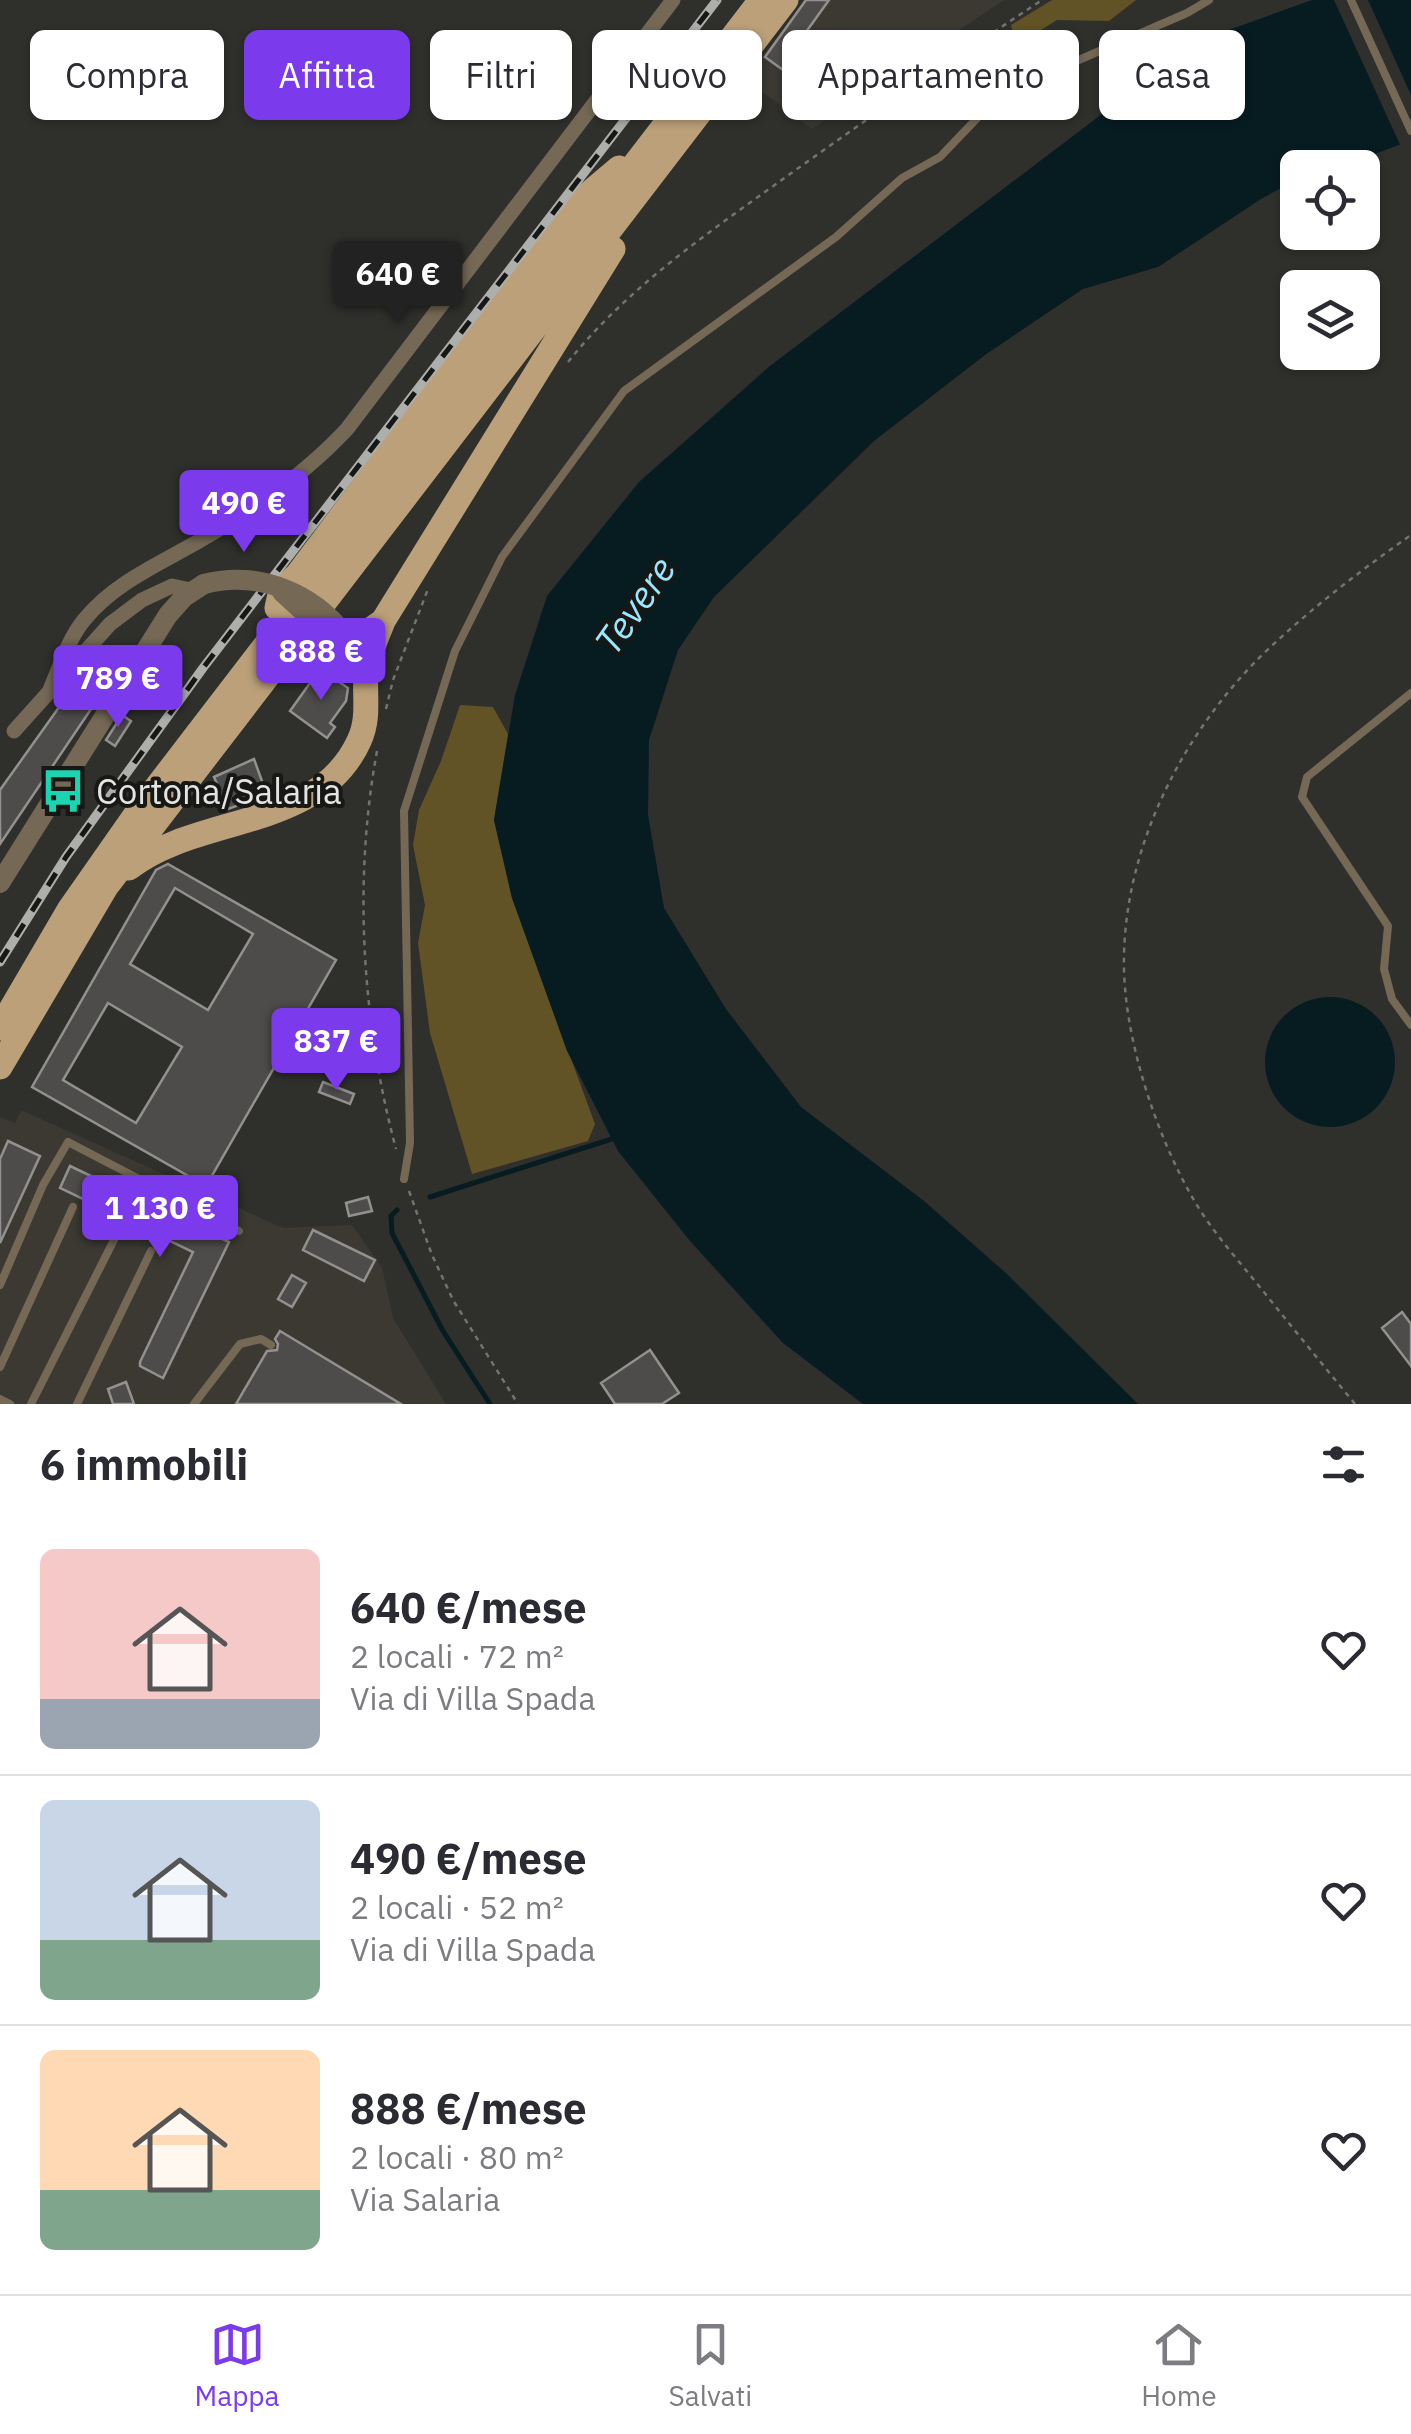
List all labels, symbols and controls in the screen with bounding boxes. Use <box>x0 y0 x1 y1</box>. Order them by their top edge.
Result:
chip: Compra <box>30 30 224 120</box>
chip: Affitta <box>244 30 410 120</box>
chip: Filtri <box>430 30 572 120</box>
chip: Nuovo <box>592 30 762 120</box>
chip: Appartamento <box>782 30 1079 120</box>
chip: Casa <box>1099 30 1245 120</box>
map controls <box>1280 150 1380 370</box>
button: locate <box>1280 150 1380 250</box>
pin: 640 € <box>328 241 468 326</box>
text: 640 € <box>355 252 441 294</box>
button: layers <box>1280 270 1380 370</box>
pin: 490 € <box>174 470 314 555</box>
text: 490 € <box>201 481 287 523</box>
water label: Tevere <box>583 547 685 663</box>
pin: 888 € <box>251 618 391 703</box>
text: 888 € <box>278 629 364 671</box>
pin: 789 € <box>48 645 188 730</box>
text: 789 € <box>75 656 161 698</box>
bus stop icon: Cortona/Salaria <box>39 767 87 815</box>
place label: Cortona/Salaria <box>96 768 342 814</box>
pin: 837 € <box>266 1008 406 1093</box>
text: 837 € <box>293 1019 379 1061</box>
pin: 1 130 € <box>68 1175 252 1260</box>
text: 1 130 € <box>104 1186 216 1228</box>
text: 6 immobili <box>40 1437 248 1492</box>
icon: filters <box>1316 1437 1371 1492</box>
text: 640 €/mese <box>350 1580 587 1635</box>
icon: home <box>120 1589 240 1709</box>
icon: heart <box>1316 1622 1371 1677</box>
text: 2 locali · 72 m² <box>350 1635 564 1677</box>
text: Via di Villa Spada <box>350 1677 596 1719</box>
text: 490 €/mese <box>350 1831 587 1886</box>
icon: home <box>120 1840 240 1960</box>
icon: heart <box>1316 1873 1371 1928</box>
text: 2 locali · 52 m² <box>350 1886 564 1928</box>
text: Via di Villa Spada <box>350 1928 596 1970</box>
text: 888 €/mese <box>350 2081 587 2136</box>
icon: home <box>120 2090 240 2210</box>
icon: heart <box>1316 2123 1371 2178</box>
text: 2 locali · 80 m² <box>350 2136 564 2178</box>
text: Via Salaria <box>350 2178 500 2220</box>
tab: Mappa <box>194 2317 280 2414</box>
tab: Salvati <box>668 2317 752 2414</box>
tab: Home <box>1141 2317 1217 2414</box>

